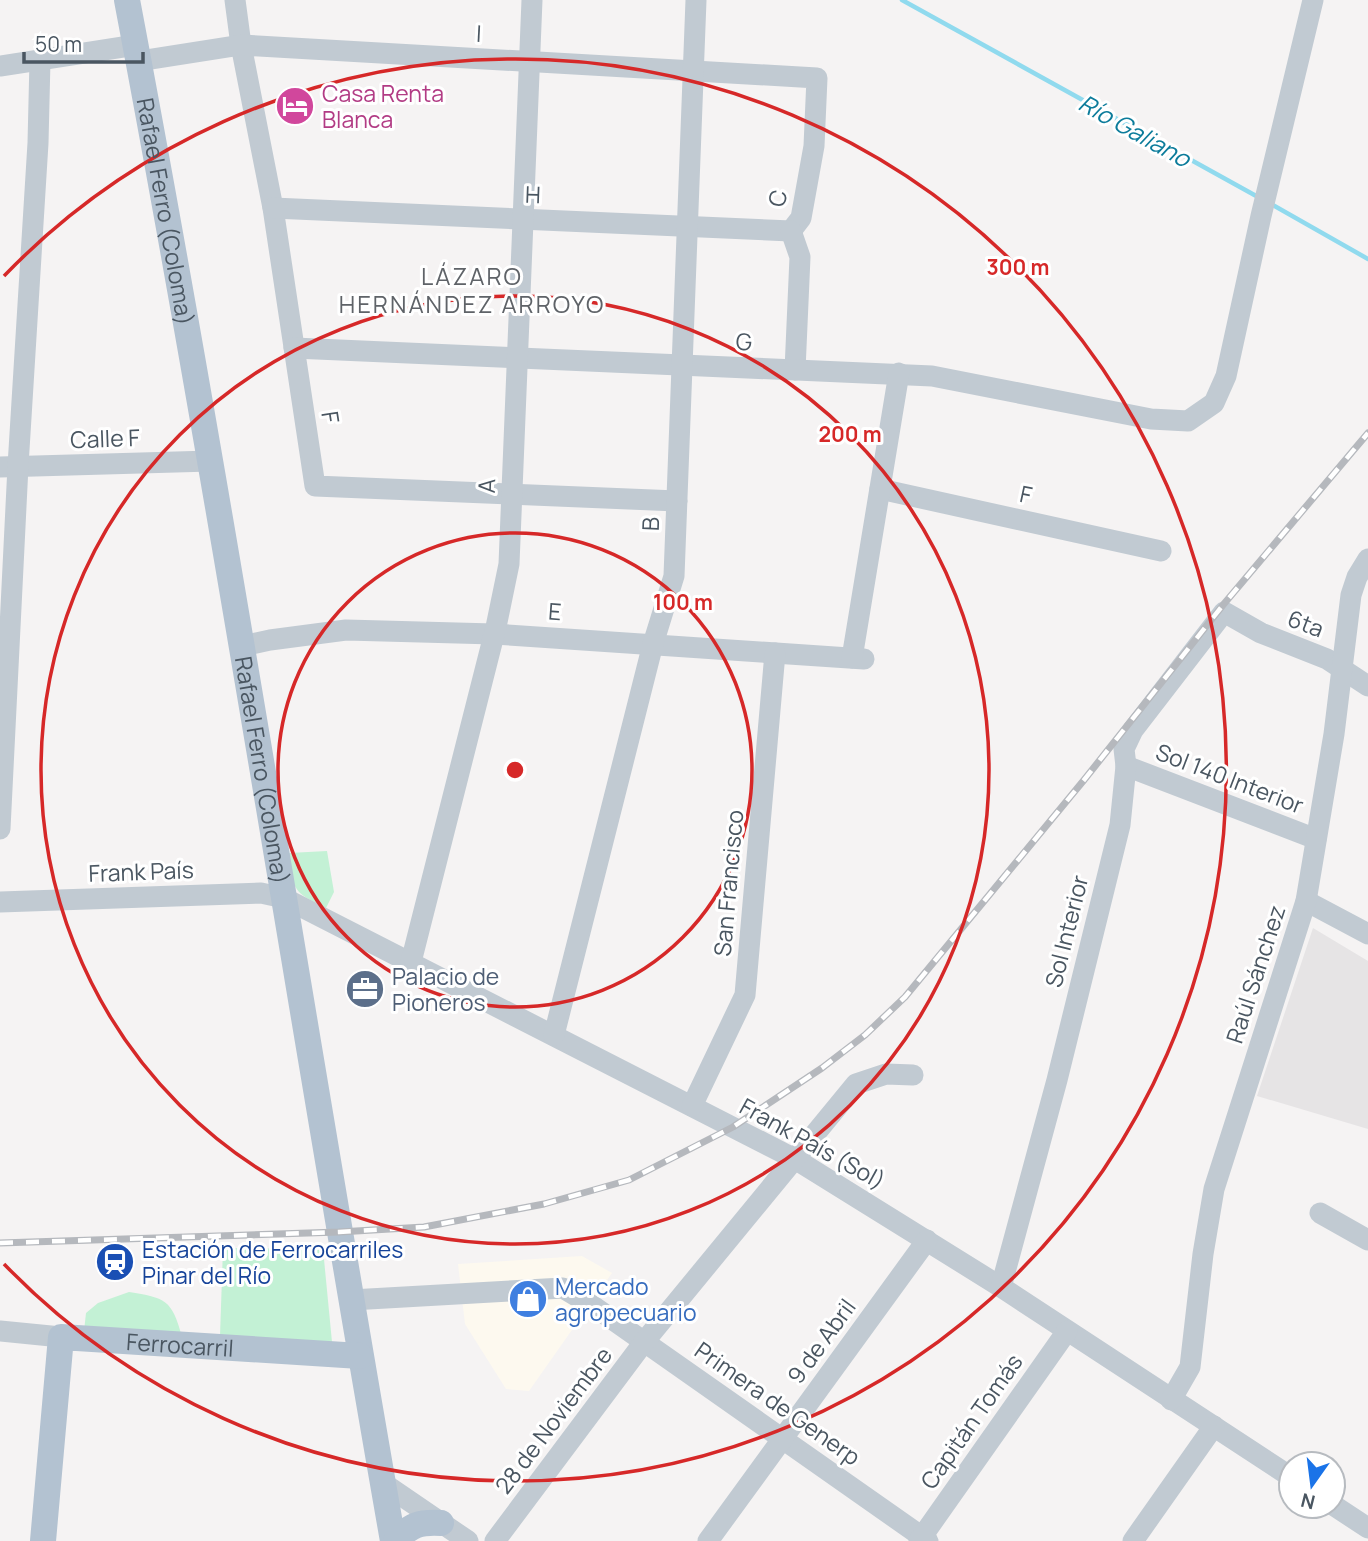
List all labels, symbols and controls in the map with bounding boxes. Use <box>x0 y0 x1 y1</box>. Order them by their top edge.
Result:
street label: I <box>475 17 483 49</box>
scale bar <box>24 21 144 65</box>
text: 50 m <box>35 30 82 58</box>
place label: Casa Renta Blanca <box>322 77 444 135</box>
hotel icon: Casa Renta Blanca <box>274 85 316 127</box>
water label: Río Galiano <box>1073 86 1198 175</box>
street label: Rafael Ferro (Coloma) <box>130 95 202 328</box>
street label: H <box>525 178 541 210</box>
street label: C <box>759 186 795 210</box>
text: 300 m <box>987 253 1049 281</box>
district label: LÁZARO HERNÁNDEZ ARROYO <box>339 259 605 320</box>
street label: G <box>735 325 753 357</box>
street label: F <box>314 409 348 426</box>
text: 200 m <box>818 420 882 448</box>
street label: Calle F <box>70 421 141 455</box>
street label: F <box>1017 477 1035 511</box>
street label: A <box>470 478 502 494</box>
street label: B <box>634 516 666 532</box>
text: 100 m <box>653 588 713 616</box>
street label: E <box>547 595 563 627</box>
street label: 6ta <box>1283 602 1329 644</box>
street label: Rafael Ferro (Coloma) <box>228 654 297 886</box>
street label: Sol 140 Interior <box>1152 735 1308 821</box>
centre of rings <box>503 758 527 782</box>
street label: San Francisco <box>706 808 750 958</box>
street label: Frank País <box>88 853 194 889</box>
street label: Sol Interior <box>1037 872 1095 990</box>
street label: Raúl Sánchez <box>1218 901 1292 1047</box>
place label: Palacio de Pioneros <box>392 960 499 1018</box>
office icon: Palacio de Pioneros <box>344 968 386 1010</box>
street label: Frank País (Sol) <box>734 1090 892 1196</box>
place label: Estación de Ferrocarriles Pinar del Río <box>142 1233 403 1291</box>
station icon: Estación de Ferrocarriles Pinar del Río <box>94 1241 136 1283</box>
place label: Mercado agropecuario <box>555 1270 697 1328</box>
shop icon: Mercado agropecuario <box>507 1278 549 1320</box>
street label: 9 de Abril <box>779 1292 863 1390</box>
street label: Ferrocarril <box>125 1325 235 1364</box>
street label: Primera de Generp <box>689 1334 867 1472</box>
street label: 28 de Noviembre <box>487 1340 619 1500</box>
street label: Capitán Tomás <box>912 1347 1030 1495</box>
north arrow <box>1277 1450 1347 1520</box>
text: N <box>1298 1487 1318 1516</box>

